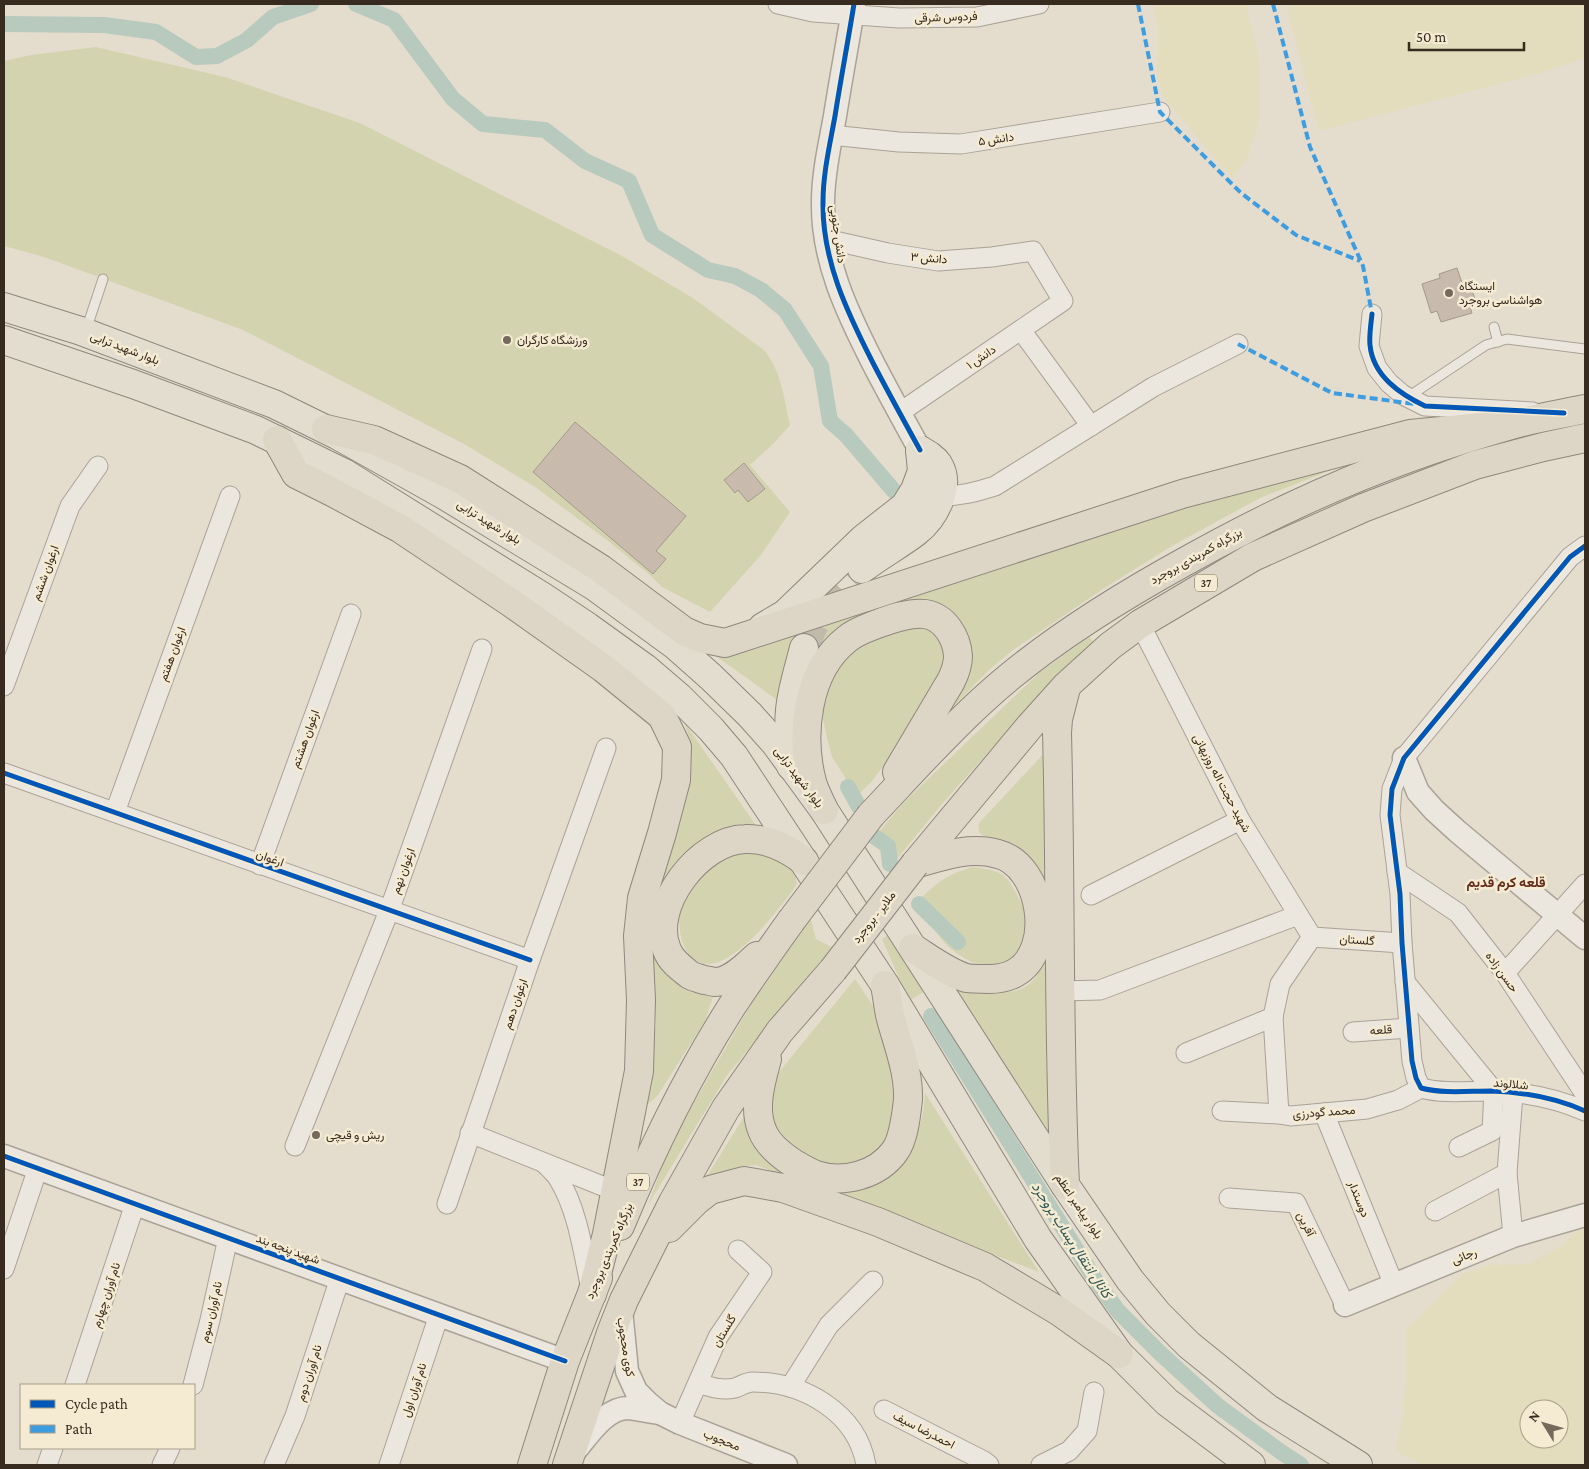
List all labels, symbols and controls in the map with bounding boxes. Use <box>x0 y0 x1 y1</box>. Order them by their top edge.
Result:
street label: فردوس شرقی <box>914 9 978 26</box>
scale bar <box>1409 20 1524 52</box>
text: 50 m <box>1416 29 1446 45</box>
street label: دانش ۵ <box>977 130 1015 149</box>
street label: دانش جنوبی <box>826 204 849 265</box>
street label: دانش ۳ <box>910 249 948 268</box>
place label: ایستگاه هواشناسی بروجرد <box>1459 279 1542 308</box>
marker: ایستگاه هواشناسی بروجرد <box>1443 287 1455 299</box>
street label: بلوار شهید ترابی <box>88 328 162 369</box>
place label: ورزشگاه کارگران <box>517 333 588 348</box>
marker: ورزشگاه کارگران <box>501 334 513 346</box>
street label: دانش ۱ <box>964 342 999 373</box>
street label: بلوار شهید ترابی <box>454 497 524 548</box>
street label: بزرگراه کمربندی بروجرد <box>1148 525 1245 588</box>
street label: ارغوان ششم <box>29 543 62 603</box>
road number: 37 <box>1195 574 1217 592</box>
street label: ارغوان هفتم <box>156 625 189 683</box>
street label: ارغوان هشتم <box>288 708 323 770</box>
street label: شهید حجت اله روزبهانی <box>1189 731 1254 835</box>
street label: بلوار شهید ترابی <box>771 744 827 811</box>
street label: ارغوان نهم <box>388 846 419 896</box>
street label: ارغوان <box>254 847 286 870</box>
district label: قلعه کرم قدیم <box>1467 874 1545 891</box>
street label: ملایر - بروجرد <box>849 888 899 946</box>
street label: گلستان <box>1339 932 1375 948</box>
street label: حسن زاده <box>1482 949 1521 996</box>
street label: ارغوان دهم <box>500 977 531 1031</box>
street label: قلعه <box>1369 1022 1393 1038</box>
street label: شلالوند <box>1493 1075 1529 1094</box>
street label: محمد گودرزی <box>1292 1103 1356 1122</box>
place label: ریش و قیچی <box>326 1128 384 1143</box>
marker: ریش و قیچی <box>310 1129 322 1141</box>
street label: بلوار پیامبر اعظم <box>1051 1171 1106 1242</box>
road number: 37 <box>627 1174 649 1190</box>
street label: دوستدار <box>1344 1178 1373 1220</box>
water label: کانال انتقال پساب بروجرد <box>1027 1179 1117 1304</box>
street label: بزرگراه کمربندی بروجرد <box>582 1201 636 1301</box>
street label: آفرین <box>1293 1209 1318 1240</box>
street label: شهید پنجه بند <box>254 1231 322 1268</box>
street label: رجائی <box>1449 1245 1479 1268</box>
street label: نام آوران چهارم <box>89 1261 124 1330</box>
street label: نام آوران سوم <box>197 1280 226 1344</box>
street label: گلستان <box>709 1312 739 1350</box>
street label: کوی محجوب <box>613 1316 638 1378</box>
street label: نام آوران دوم <box>293 1343 326 1403</box>
street label: نام آوران اول <box>399 1361 430 1419</box>
legend <box>20 1384 195 1449</box>
text: Cycle path <box>65 1396 128 1413</box>
north arrow <box>1519 1399 1569 1449</box>
text: N <box>1524 1407 1543 1425</box>
street label: احمدرضا سیف <box>890 1408 957 1452</box>
text: Path <box>65 1421 92 1437</box>
street label: محجوب <box>701 1426 743 1455</box>

